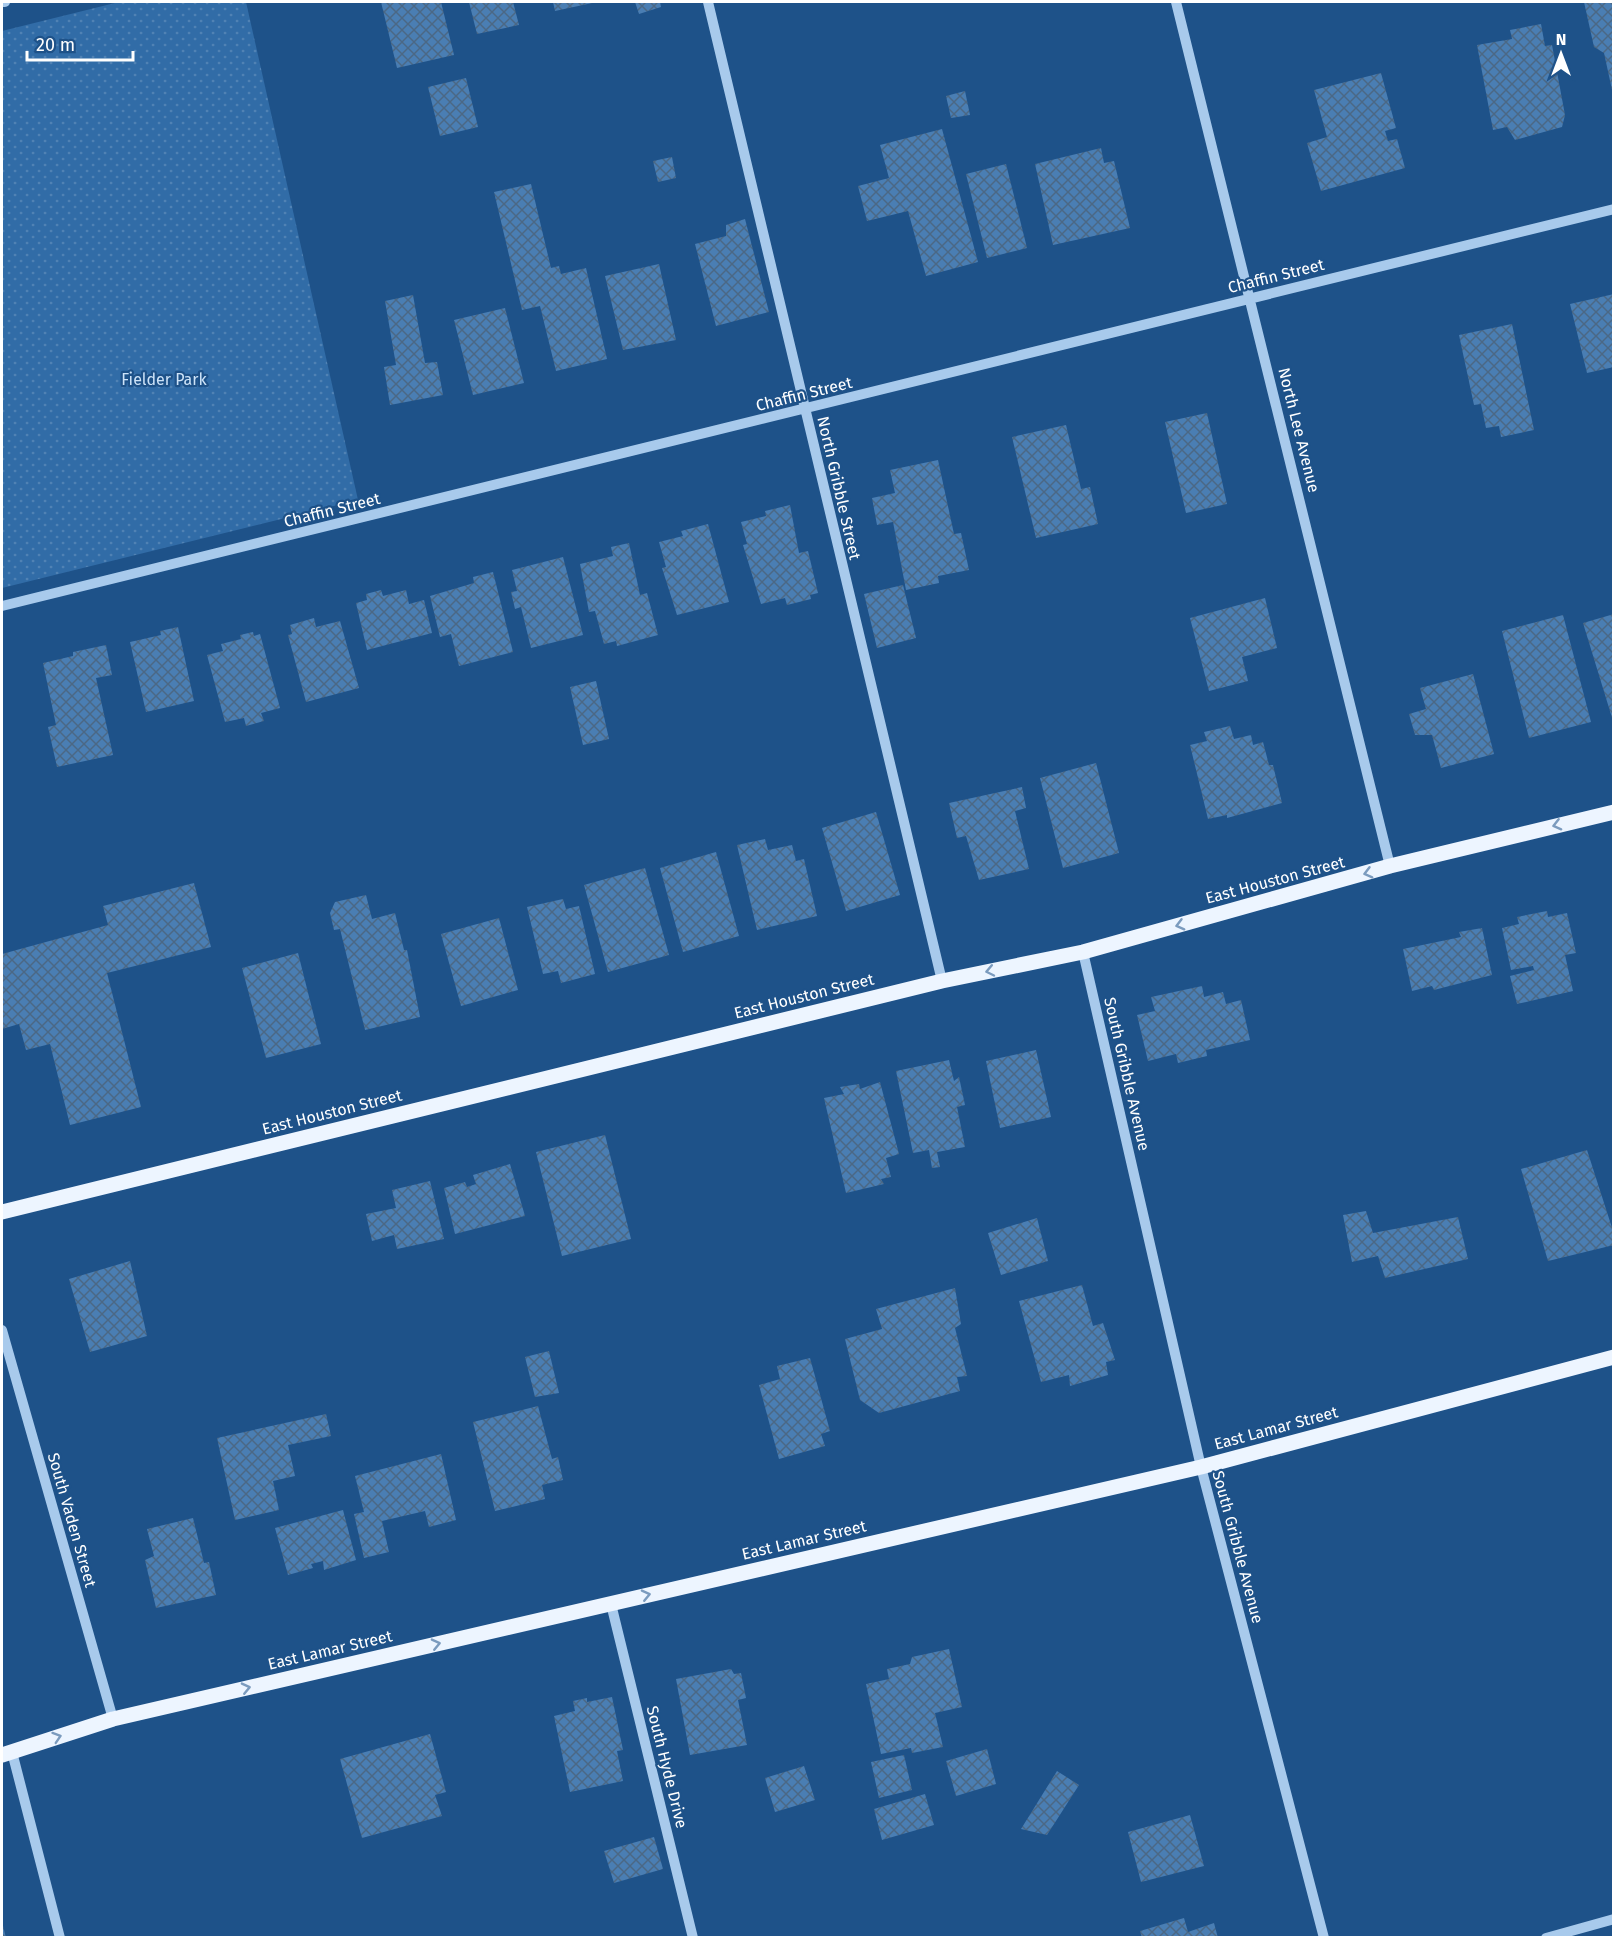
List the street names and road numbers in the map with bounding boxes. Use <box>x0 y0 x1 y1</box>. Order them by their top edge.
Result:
street label: Chaffin Street <box>1226 255 1326 297</box>
street label: North Lee Avenue <box>1274 366 1324 494</box>
street label: Chaffin Street <box>754 373 854 415</box>
street label: North Gribble Street <box>813 414 865 562</box>
street label: Chaffin Street <box>282 489 382 531</box>
street label: East Houston Street <box>1203 852 1347 908</box>
street label: East Houston Street <box>732 969 876 1023</box>
street label: South Gribble Avenue <box>1100 995 1154 1153</box>
street label: East Houston Street <box>260 1085 404 1139</box>
street label: East Lamar Street <box>1212 1402 1340 1454</box>
street label: South Vaden Street <box>44 1451 100 1590</box>
street label: South Gribble Avenue <box>1208 1469 1268 1625</box>
street label: East Lamar Street <box>740 1516 868 1564</box>
street label: East Lamar Street <box>266 1626 394 1674</box>
street label: South Hyde Drive <box>643 1704 691 1830</box>

